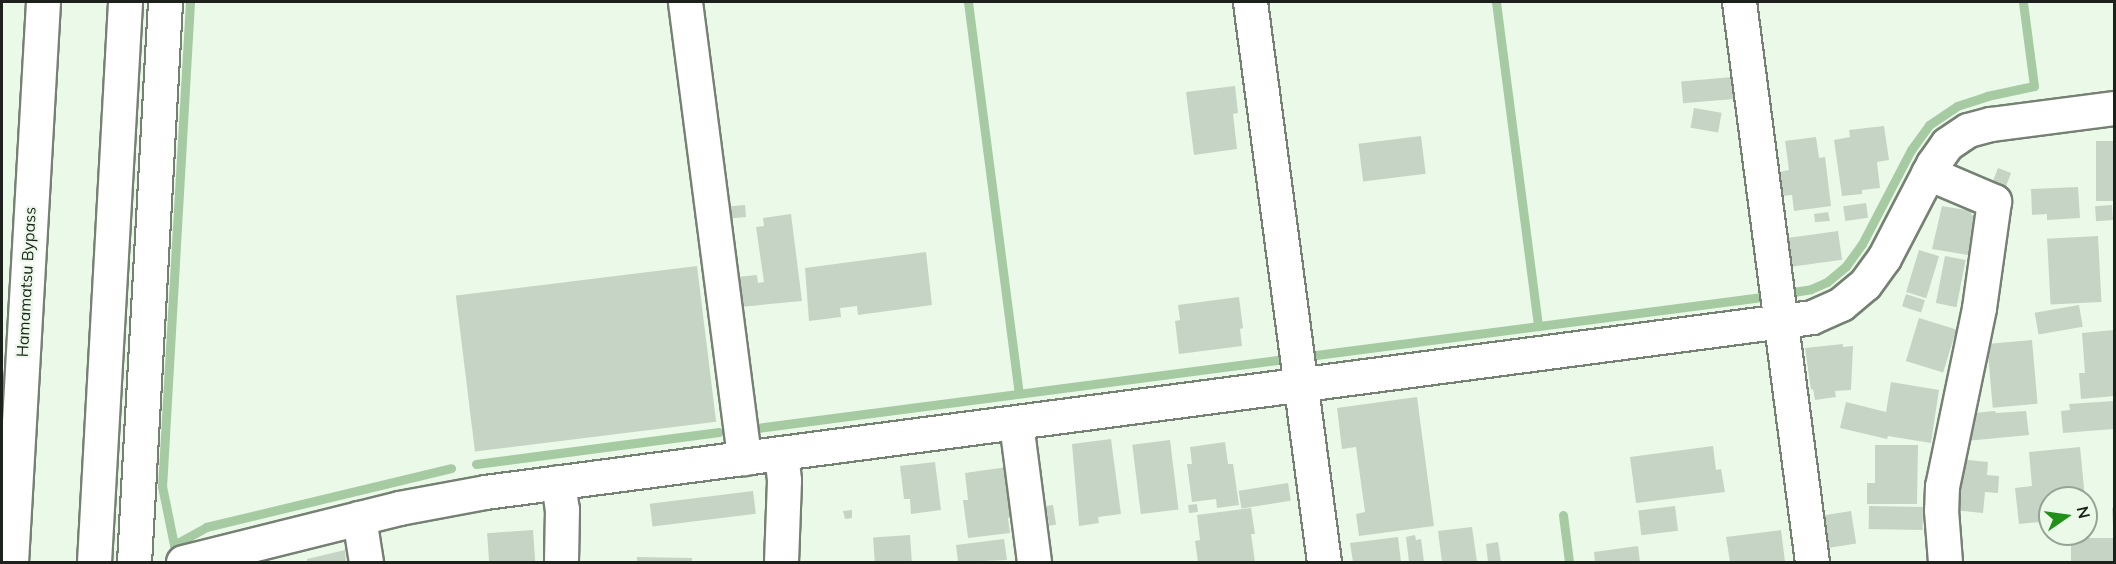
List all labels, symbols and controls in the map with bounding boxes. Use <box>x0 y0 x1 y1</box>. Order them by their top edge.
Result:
street label: Hamamatsu Bypass <box>12 206 40 358</box>
north arrow <box>2038 486 2098 546</box>
text: N <box>2072 504 2095 521</box>

